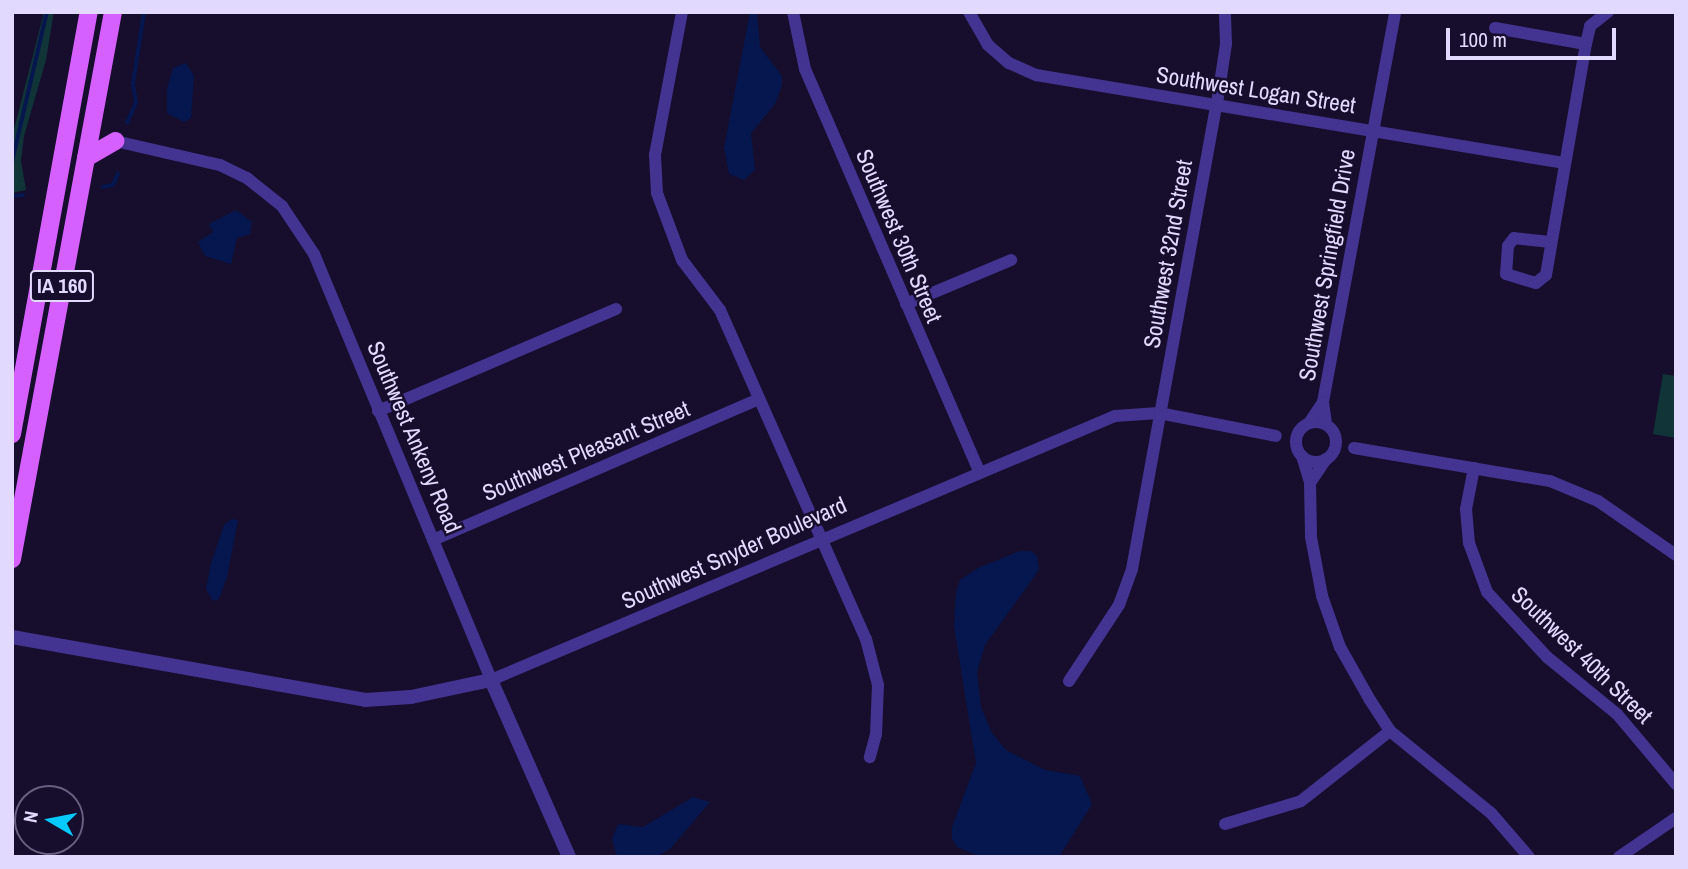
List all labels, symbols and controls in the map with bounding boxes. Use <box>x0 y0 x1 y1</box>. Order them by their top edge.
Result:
scale bar <box>1450 14 1620 58</box>
text: 100 m <box>1459 25 1507 54</box>
street label: Southwest Logan Street <box>1154 61 1358 119</box>
street label: Southwest 30th Street <box>850 145 948 327</box>
street label: Southwest Springfield Drive <box>1293 147 1361 383</box>
street label: Southwest 32nd Street <box>1138 158 1198 350</box>
road number: IA 160 <box>29 268 95 304</box>
street label: Southwest Ankeny Road <box>361 337 467 537</box>
street label: Southwest Pleasant Street <box>478 395 694 507</box>
street label: Southwest Snyder Boulevard <box>617 491 851 615</box>
street label: Southwest 40th Street <box>1506 581 1658 729</box>
north arrow <box>14 785 84 855</box>
text: N <box>17 809 44 824</box>

